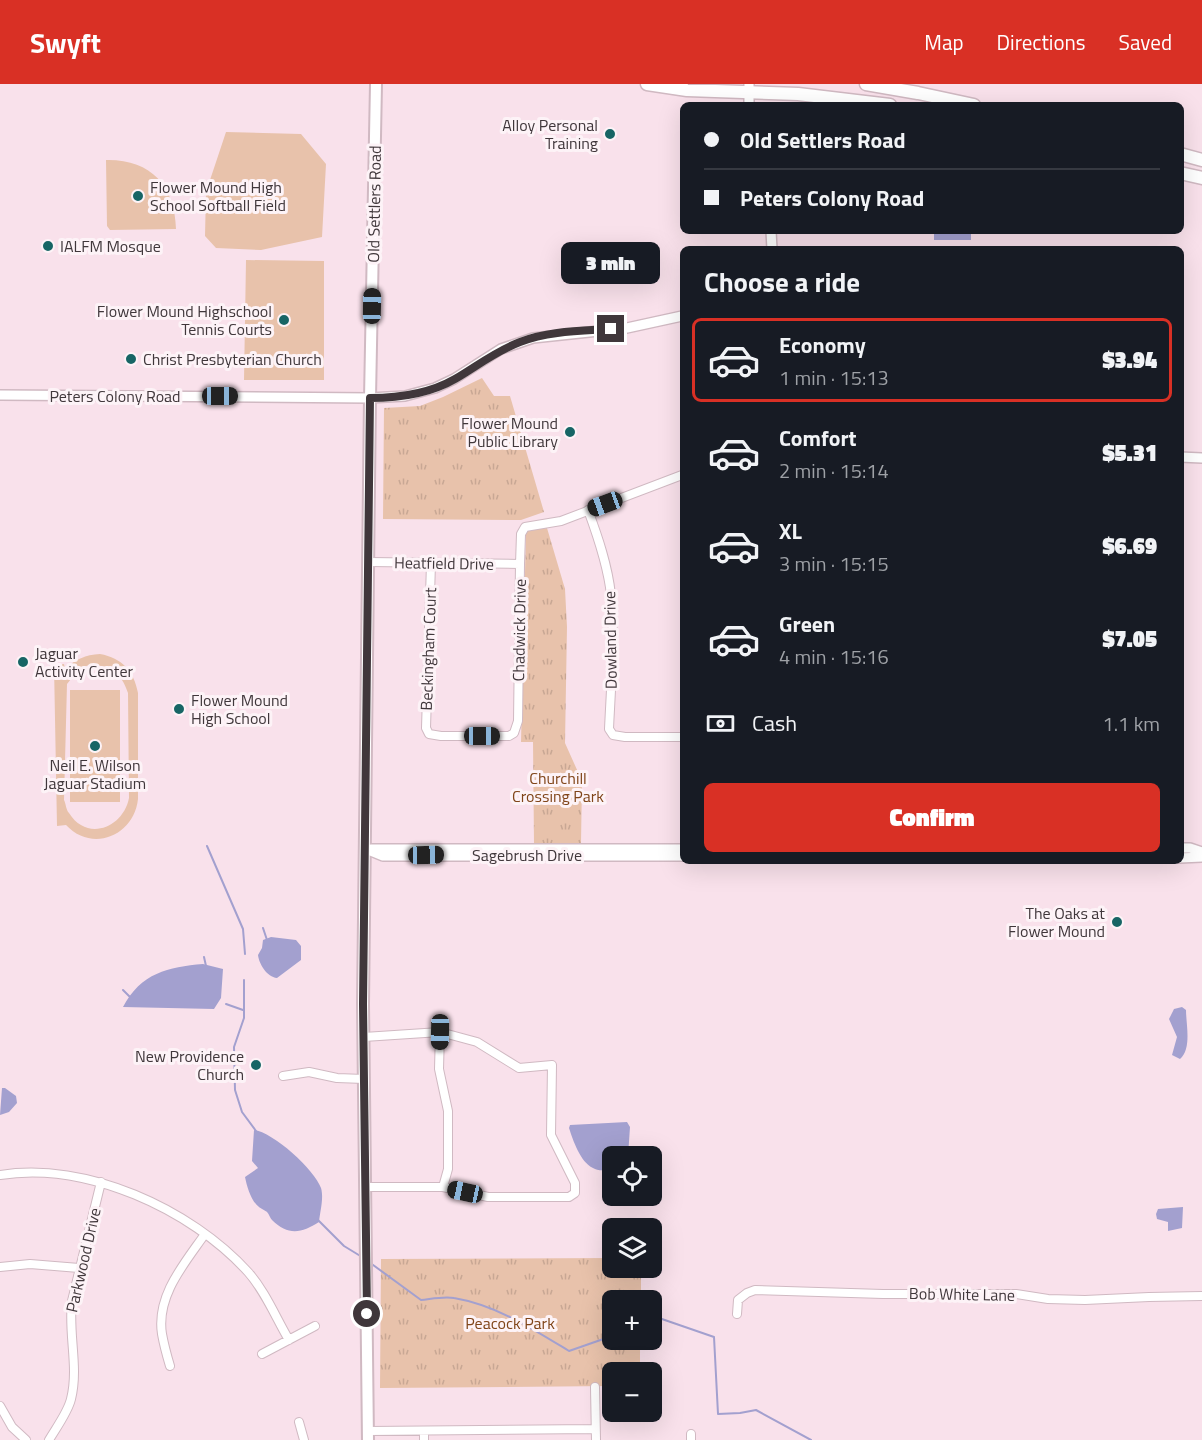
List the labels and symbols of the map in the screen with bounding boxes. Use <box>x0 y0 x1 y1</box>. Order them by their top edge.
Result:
place label: Alloy Personal Training <box>502 113 598 155</box>
marker: Alloy Personal Training <box>603 127 617 141</box>
street label: Old Settlers Road <box>361 145 387 263</box>
place label: Flower Mound High School Softball Field <box>150 175 286 217</box>
marker: Flower Mound High School Softball Field <box>131 189 145 203</box>
place label: IALFM Mosque <box>60 234 161 258</box>
marker: IALFM Mosque <box>41 239 55 253</box>
callout: 3 min <box>562 242 660 284</box>
car <box>363 288 381 324</box>
place label: Flower Mound Highschool Tennis Courts <box>97 299 272 341</box>
marker: Flower Mound Highschool Tennis Courts <box>277 313 291 327</box>
route end <box>597 315 624 342</box>
place label: Christ Presbyterian Church <box>143 347 322 371</box>
marker: Christ Presbyterian Church <box>124 352 138 366</box>
street label: Peters Colony Road <box>49 384 181 408</box>
car <box>202 387 238 405</box>
place label: Flower Mound Public Library <box>461 411 558 453</box>
marker: Flower Mound Public Library <box>563 425 577 439</box>
car <box>585 489 625 519</box>
street label: Heatfield Drive <box>394 550 494 576</box>
street label: Chadwick Drive <box>506 578 532 682</box>
street label: Beckingham Court <box>414 587 442 711</box>
street label: Dowland Drive <box>597 591 623 689</box>
place label: Jaguar Activity Center <box>35 641 133 683</box>
marker: Jaguar Activity Center <box>16 655 30 669</box>
place label: Flower Mound High School <box>191 688 288 730</box>
marker: Flower Mound High School <box>172 702 186 716</box>
car <box>464 727 500 745</box>
marker: Neil E. Wilson Jaguar Stadium <box>88 739 102 753</box>
place label: Neil E. Wilson Jaguar Stadium <box>44 753 146 795</box>
park label: Churchill Crossing Park <box>512 766 604 808</box>
street label: Sagebrush Drive <box>472 843 582 867</box>
car <box>408 846 444 864</box>
place label: The Oaks at Flower Mound <box>1008 901 1105 943</box>
marker: The Oaks at Flower Mound <box>1110 915 1124 929</box>
car <box>431 1014 449 1050</box>
place label: New Providence Church <box>135 1044 244 1086</box>
marker: New Providence Church <box>249 1058 263 1072</box>
car <box>446 1179 484 1205</box>
street label: Parkwood Drive <box>59 1205 107 1315</box>
street label: Bob White Lane <box>909 1281 1015 1307</box>
route start <box>353 1300 380 1327</box>
park label: Peacock Park <box>465 1311 555 1335</box>

